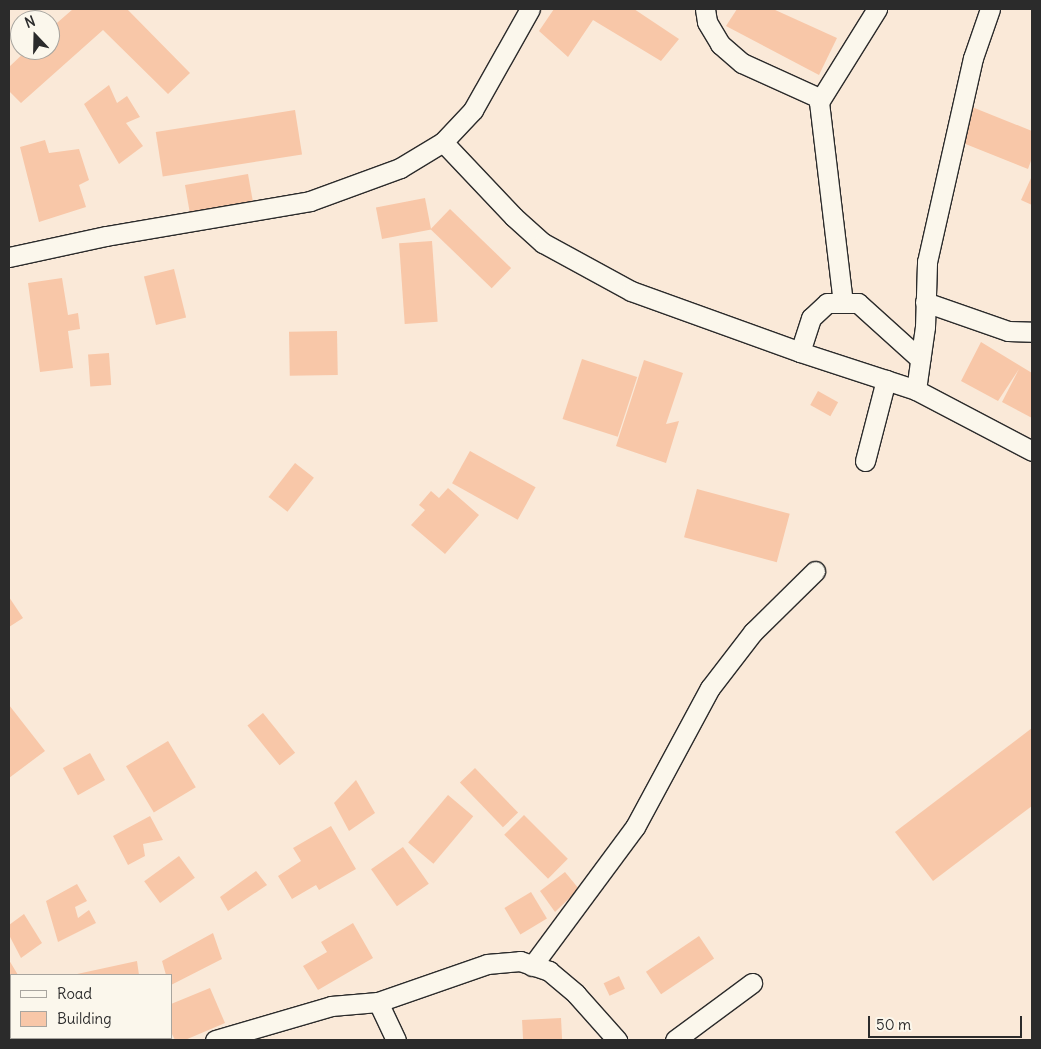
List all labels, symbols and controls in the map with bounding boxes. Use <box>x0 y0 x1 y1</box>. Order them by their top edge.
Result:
north arrow <box>10 10 60 60</box>
text: N <box>22 12 38 32</box>
legend <box>10 974 172 1039</box>
text: Road <box>57 984 92 1003</box>
scale bar <box>871 1006 1025 1038</box>
text: Building <box>57 1009 112 1028</box>
text: 50 m <box>876 1015 911 1034</box>

